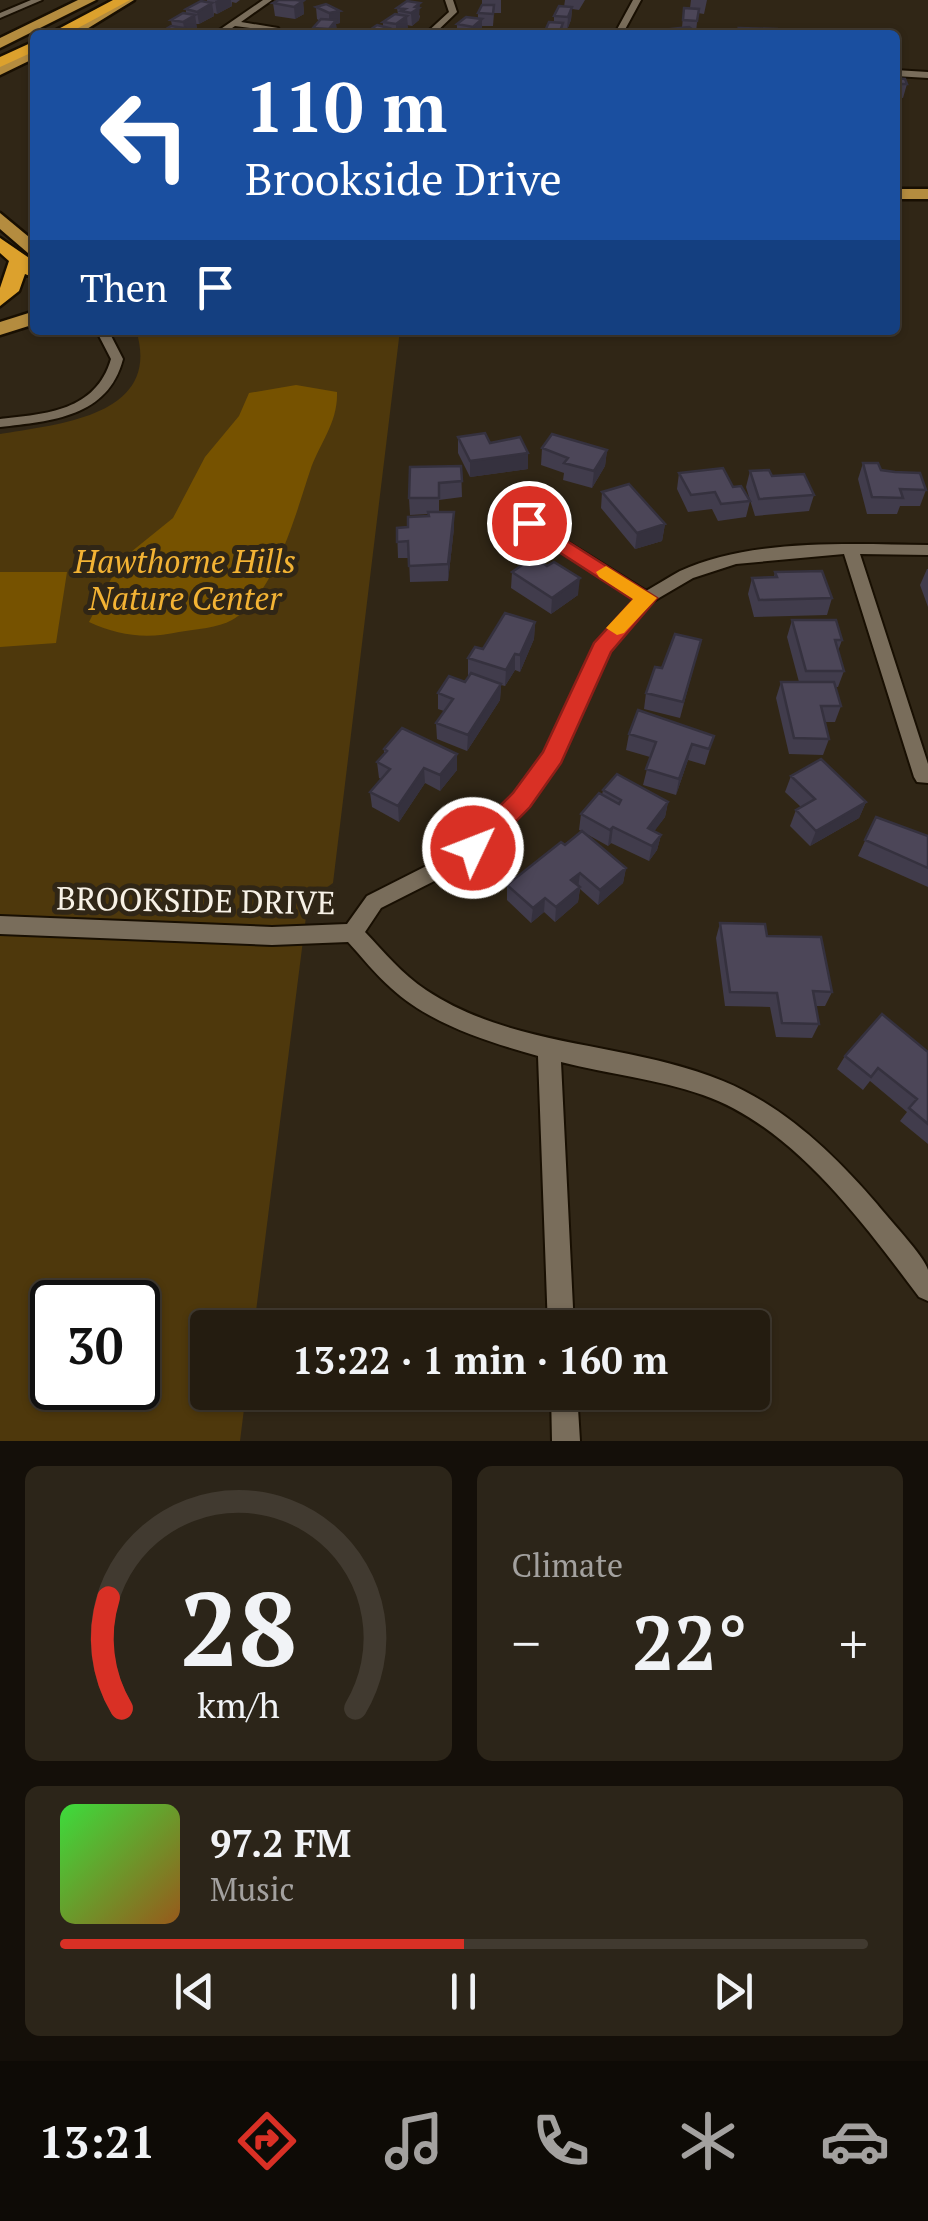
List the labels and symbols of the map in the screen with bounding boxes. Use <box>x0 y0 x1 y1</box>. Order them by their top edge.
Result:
pin <box>487 481 572 566</box>
park label: Hawthorne Hills Nature Center <box>73 540 296 619</box>
position arrow <box>421 796 525 900</box>
street label: BROOKSIDE DRIVE <box>56 877 336 923</box>
speed limit sign: 30 <box>30 1280 160 1410</box>

